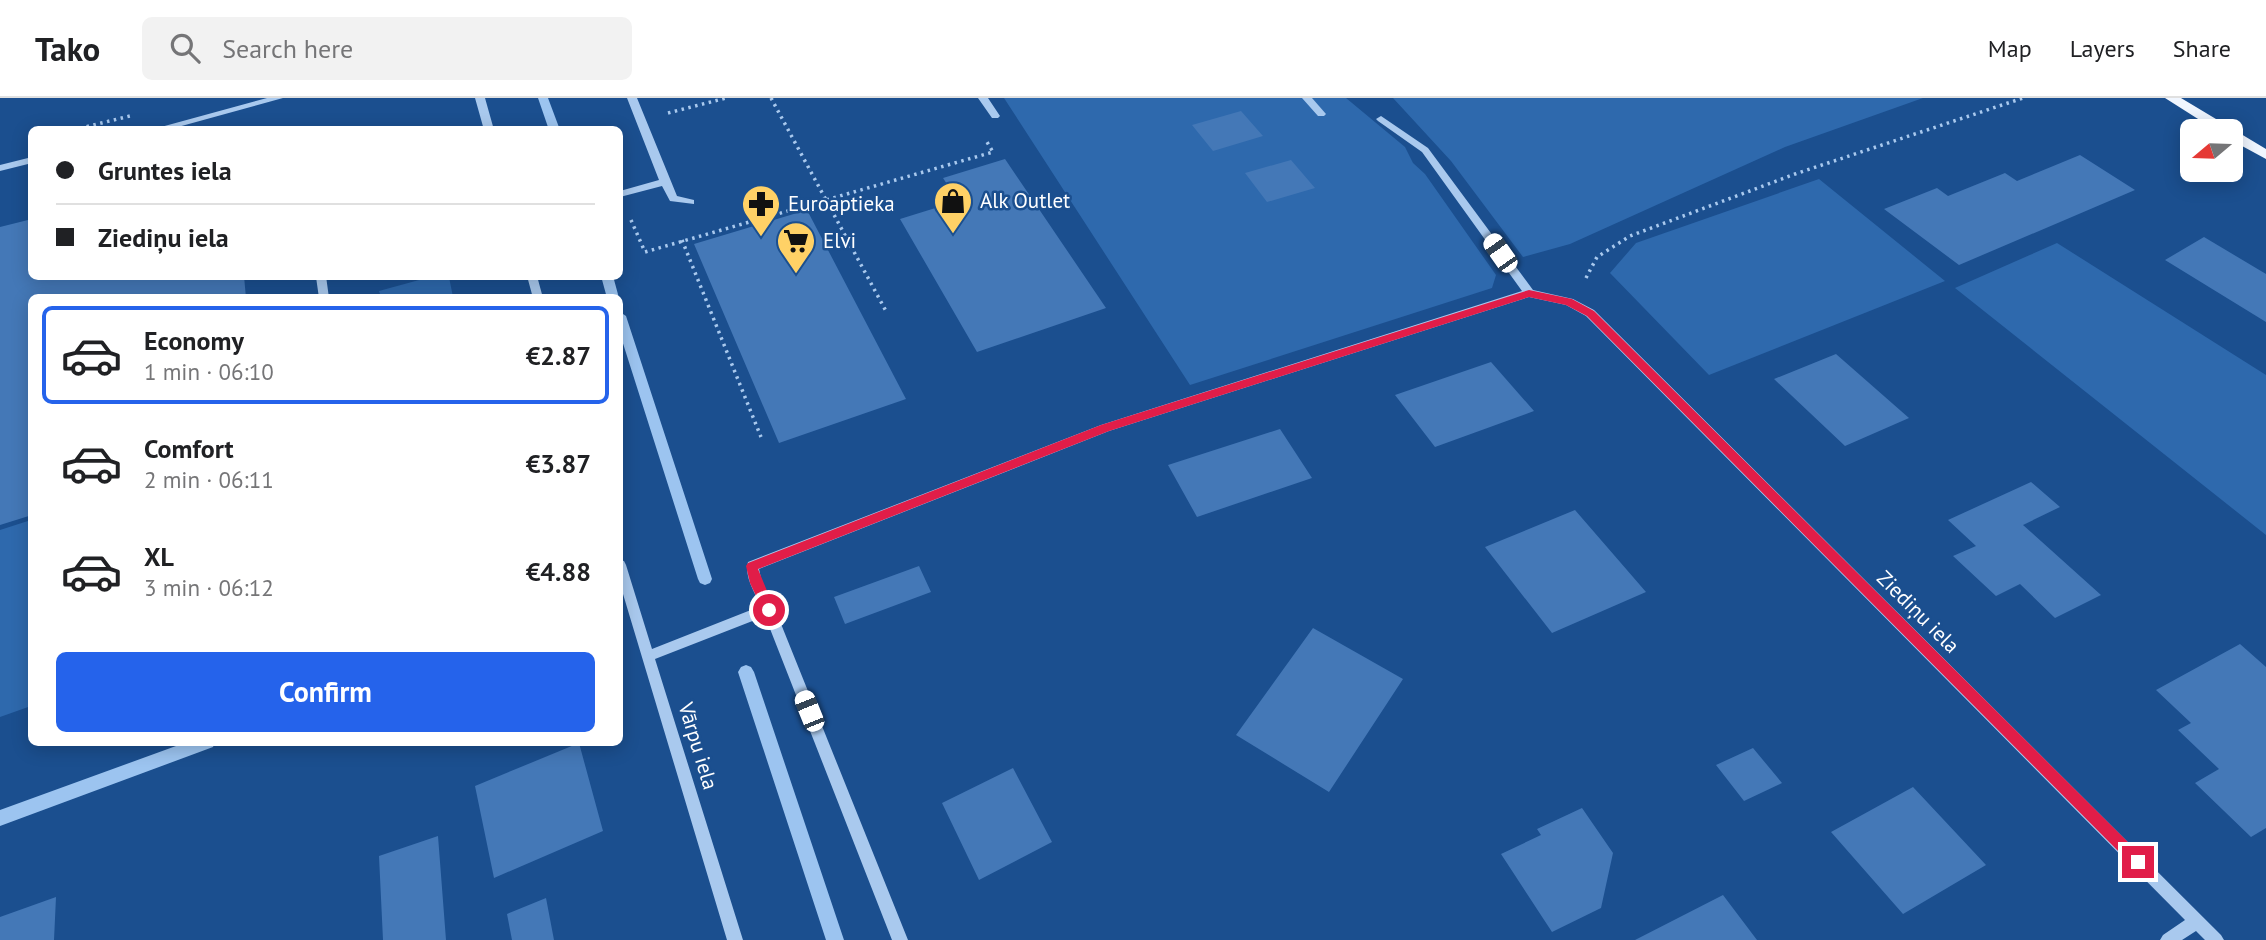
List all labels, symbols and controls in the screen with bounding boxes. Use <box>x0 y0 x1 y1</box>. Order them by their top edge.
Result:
search box <box>142 17 632 80</box>
text: Tako <box>35 27 100 70</box>
icon: search <box>166 29 204 67</box>
text: Search here <box>222 32 353 65</box>
text: Map <box>1988 33 2032 64</box>
text: Layers <box>2070 33 2135 64</box>
text: Share <box>2173 33 2231 64</box>
north arrow <box>2180 119 2244 182</box>
map controls <box>2180 119 2243 182</box>
text: Gruntes iela <box>98 154 232 187</box>
shop icon: Alk Outlet <box>932 180 974 235</box>
pharmacy icon: Euroaptieka <box>740 183 782 238</box>
place label: Alk Outlet <box>980 187 1070 214</box>
place label: Euroaptieka <box>788 190 895 217</box>
supermarket icon: Elvi <box>775 220 817 275</box>
text: Ziediņu iela <box>98 221 229 254</box>
place label: Elvi <box>823 227 856 254</box>
car <box>1480 230 1521 276</box>
icon: car <box>60 324 123 387</box>
text: Economy <box>144 324 244 357</box>
text: €2.87 <box>526 339 591 372</box>
text: 1 min · 06:10 <box>144 357 274 386</box>
icon: car <box>60 432 123 495</box>
text: Comfort <box>144 432 234 465</box>
text: €3.87 <box>526 447 591 480</box>
text: 2 min · 06:11 <box>144 465 274 494</box>
icon: car <box>60 540 123 603</box>
text: XL <box>144 540 174 573</box>
text: €4.88 <box>526 555 591 588</box>
street label: Ziediņu iela <box>1871 565 1965 659</box>
text: 3 min · 06:12 <box>144 573 274 602</box>
route start <box>753 594 785 626</box>
button: Confirm <box>56 652 595 732</box>
car <box>792 688 827 734</box>
street label: Vārpu iela <box>672 698 724 793</box>
route end <box>2122 846 2154 878</box>

